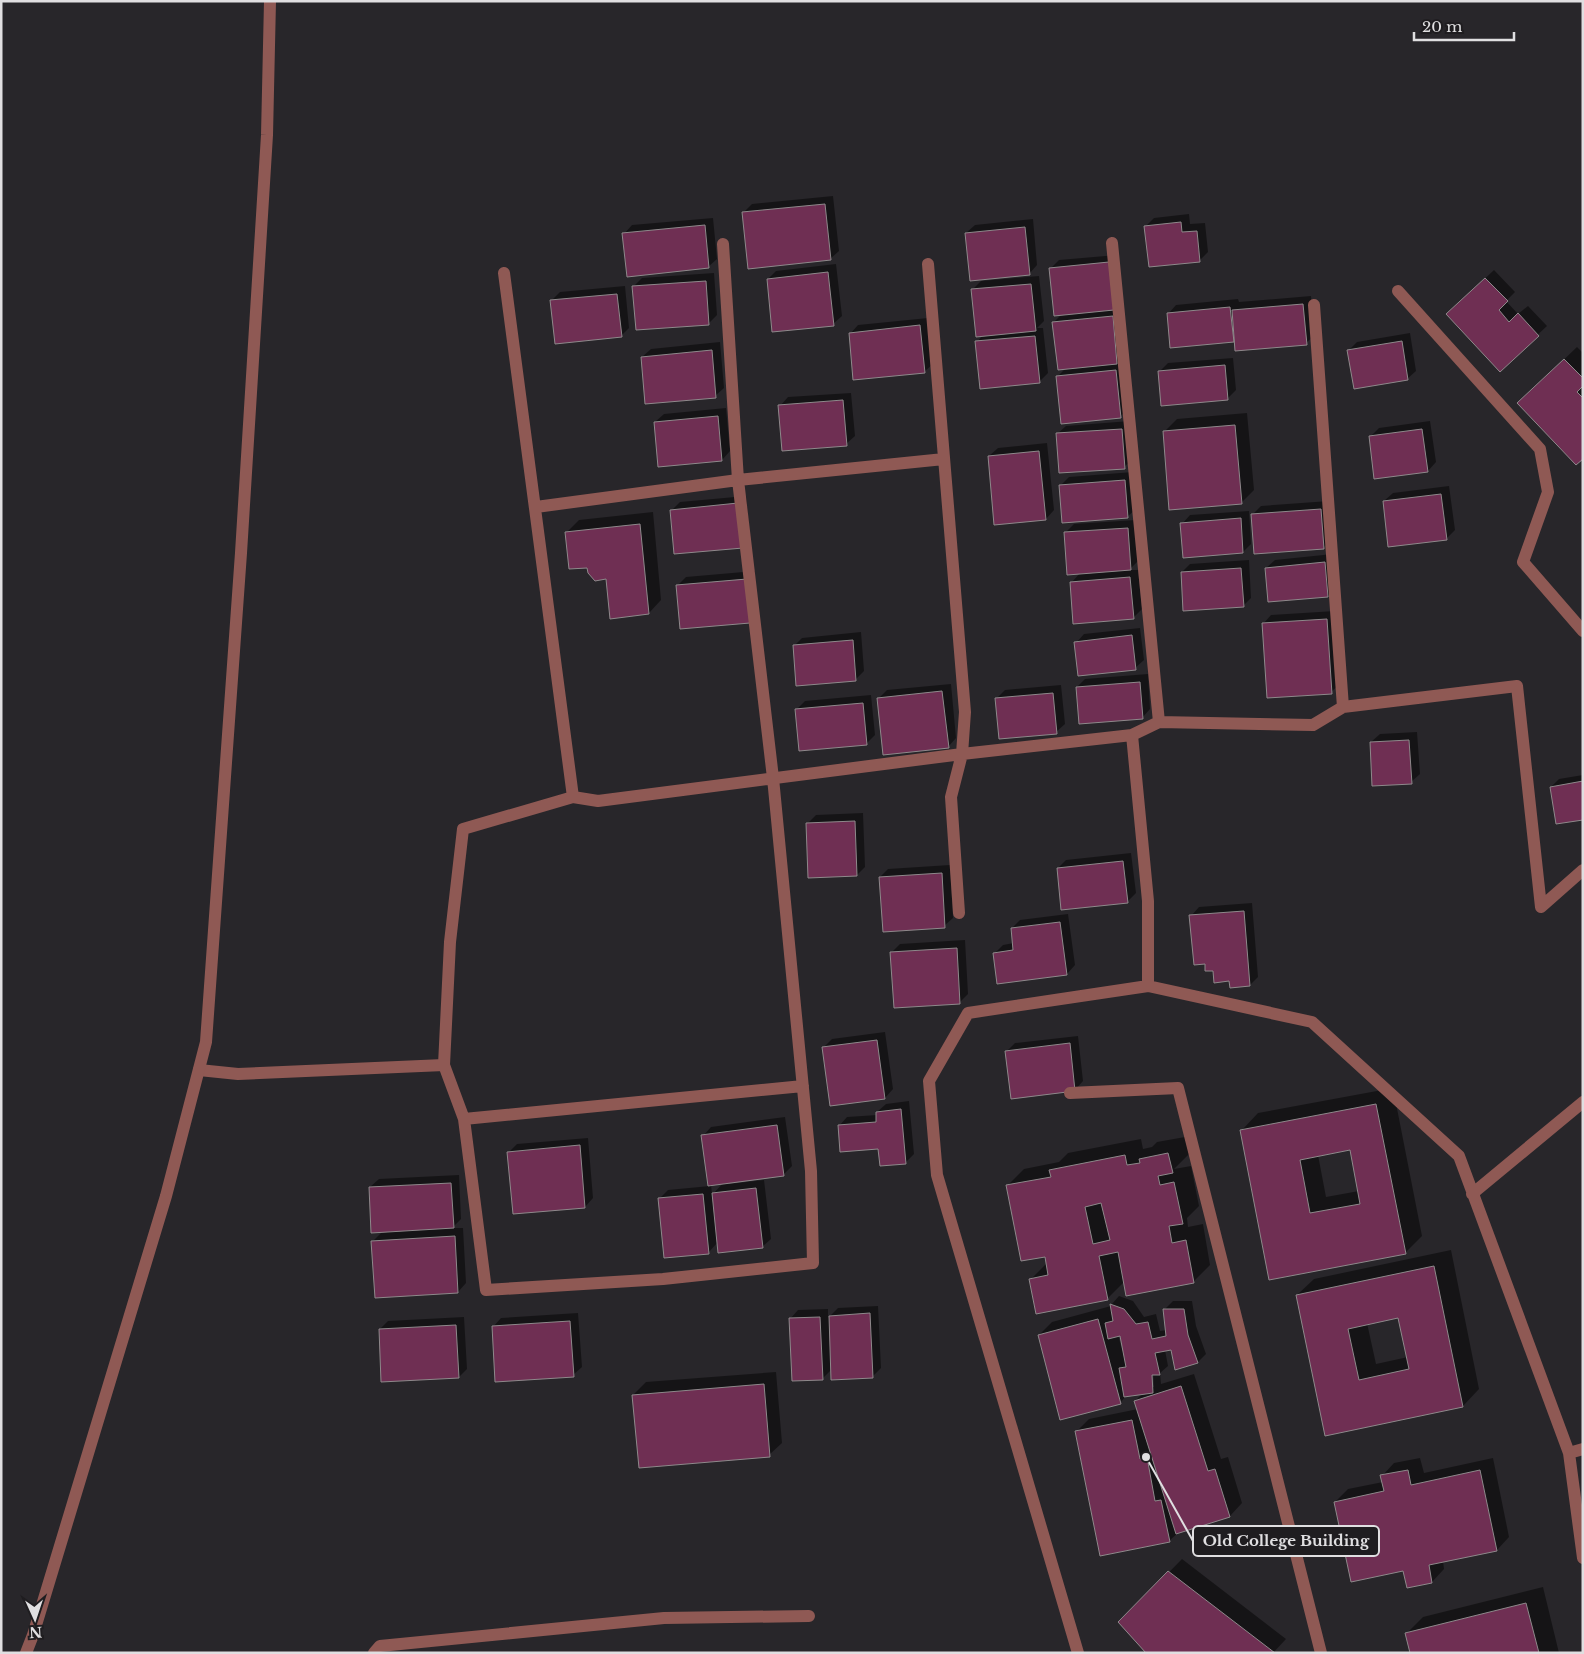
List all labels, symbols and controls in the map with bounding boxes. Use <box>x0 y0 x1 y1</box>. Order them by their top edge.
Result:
scale bar <box>1414 10 1514 42</box>
text: 20 m <box>1422 17 1462 36</box>
callout: Old College Building <box>1193 1526 1379 1556</box>
text: Old College Building <box>1203 1531 1370 1550</box>
north arrow <box>10 1594 60 1644</box>
text: N <box>29 1623 43 1641</box>

